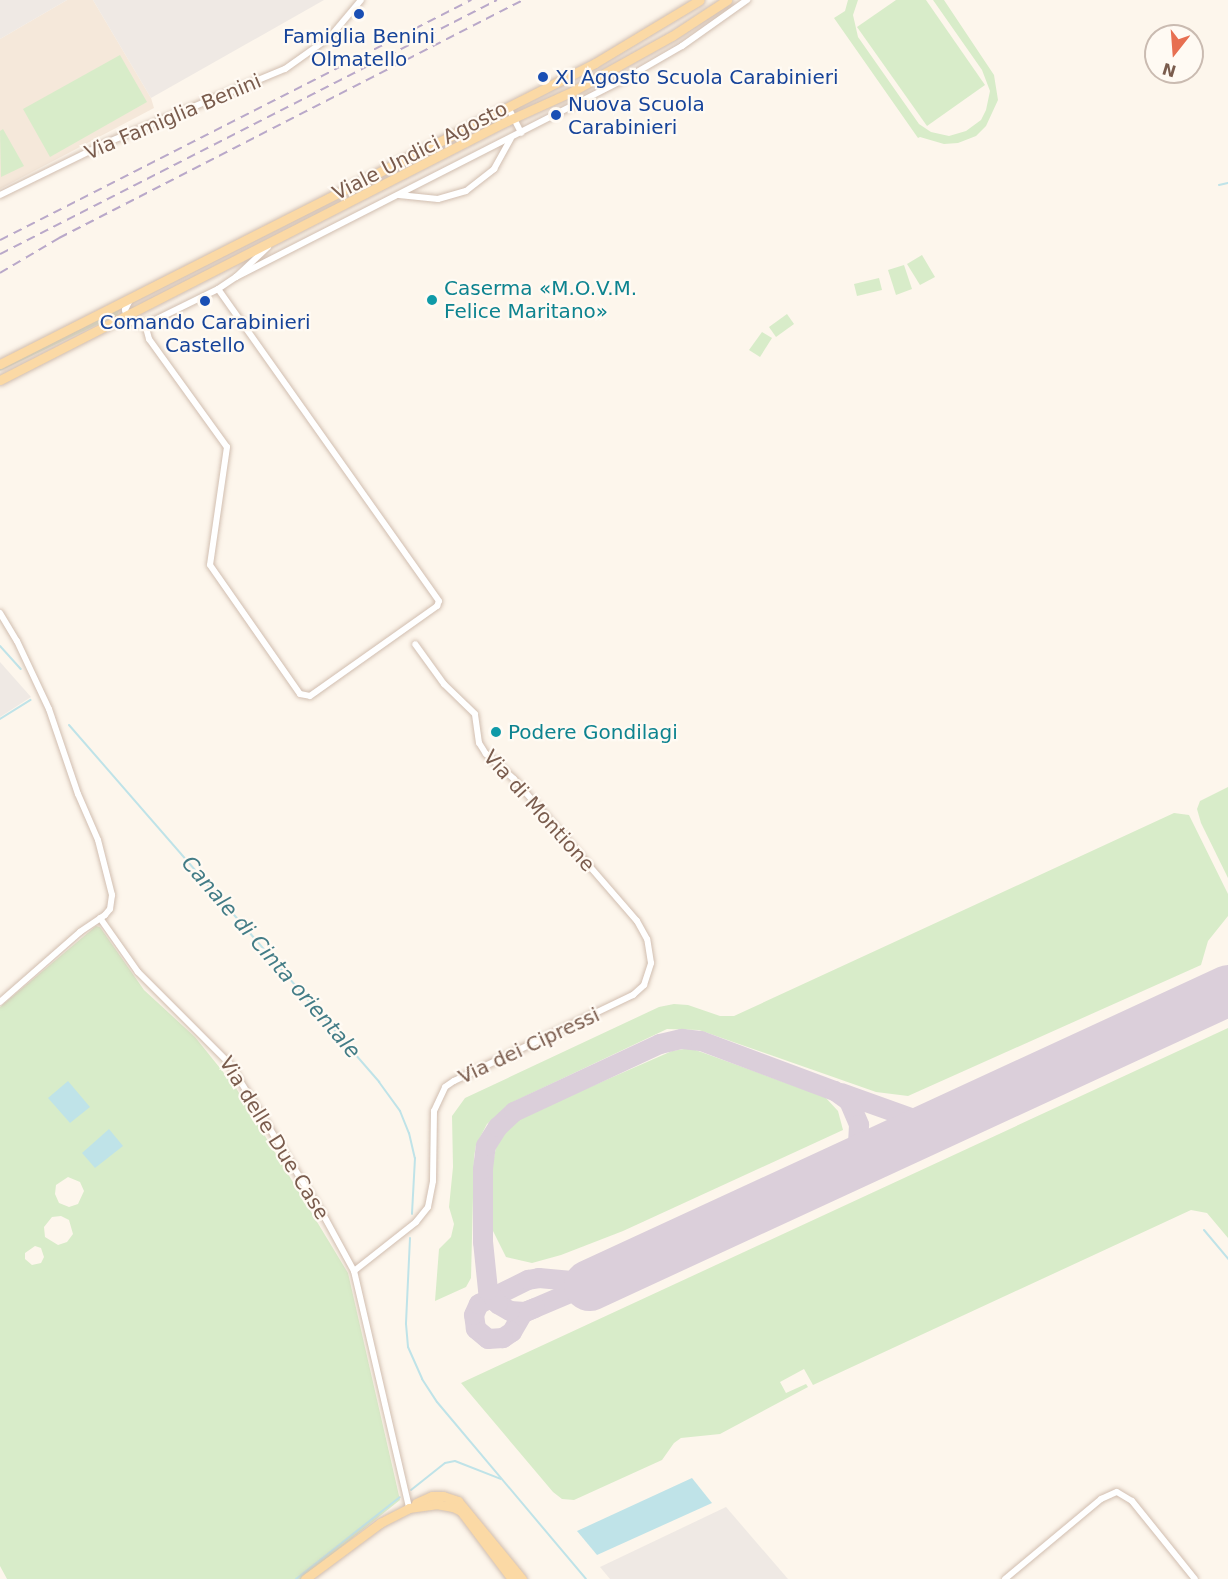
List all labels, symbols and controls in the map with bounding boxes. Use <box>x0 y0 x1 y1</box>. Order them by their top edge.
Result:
marker: Famiglia Benini Olmatello <box>352 7 366 21</box>
place label: Famiglia Benini Olmatello <box>283 24 435 71</box>
north arrow <box>1144 24 1204 84</box>
text: N <box>1160 59 1178 81</box>
place label: XI Agosto Scuola Carabinieri <box>555 65 838 89</box>
street label: Via Famiglia Benini <box>81 69 265 165</box>
marker: XI Agosto Scuola Carabinieri <box>536 70 550 84</box>
place label: Nuova Scuola Carabinieri <box>568 92 705 139</box>
street label: Viale Undici Agosto <box>329 97 511 205</box>
marker: Nuova Scuola Carabinieri <box>549 108 563 122</box>
place label: Caserma «M.O.V.M. Felice Maritano» <box>444 276 637 323</box>
marker: Caserma «M.O.V.M. Felice Maritano» <box>425 293 439 307</box>
marker: Comando Carabinieri Castello <box>198 294 212 308</box>
place label: Comando Carabinieri Castello <box>99 310 311 357</box>
place label: Podere Gondilagi <box>508 720 678 744</box>
marker: Podere Gondilagi <box>489 725 503 739</box>
street label: Via di Montione <box>478 745 600 877</box>
water label: Canale di Cinta orientale <box>176 851 366 1063</box>
street label: Via dei Cipressi <box>455 1003 603 1089</box>
street label: Via delle Due Case <box>214 1052 334 1224</box>

